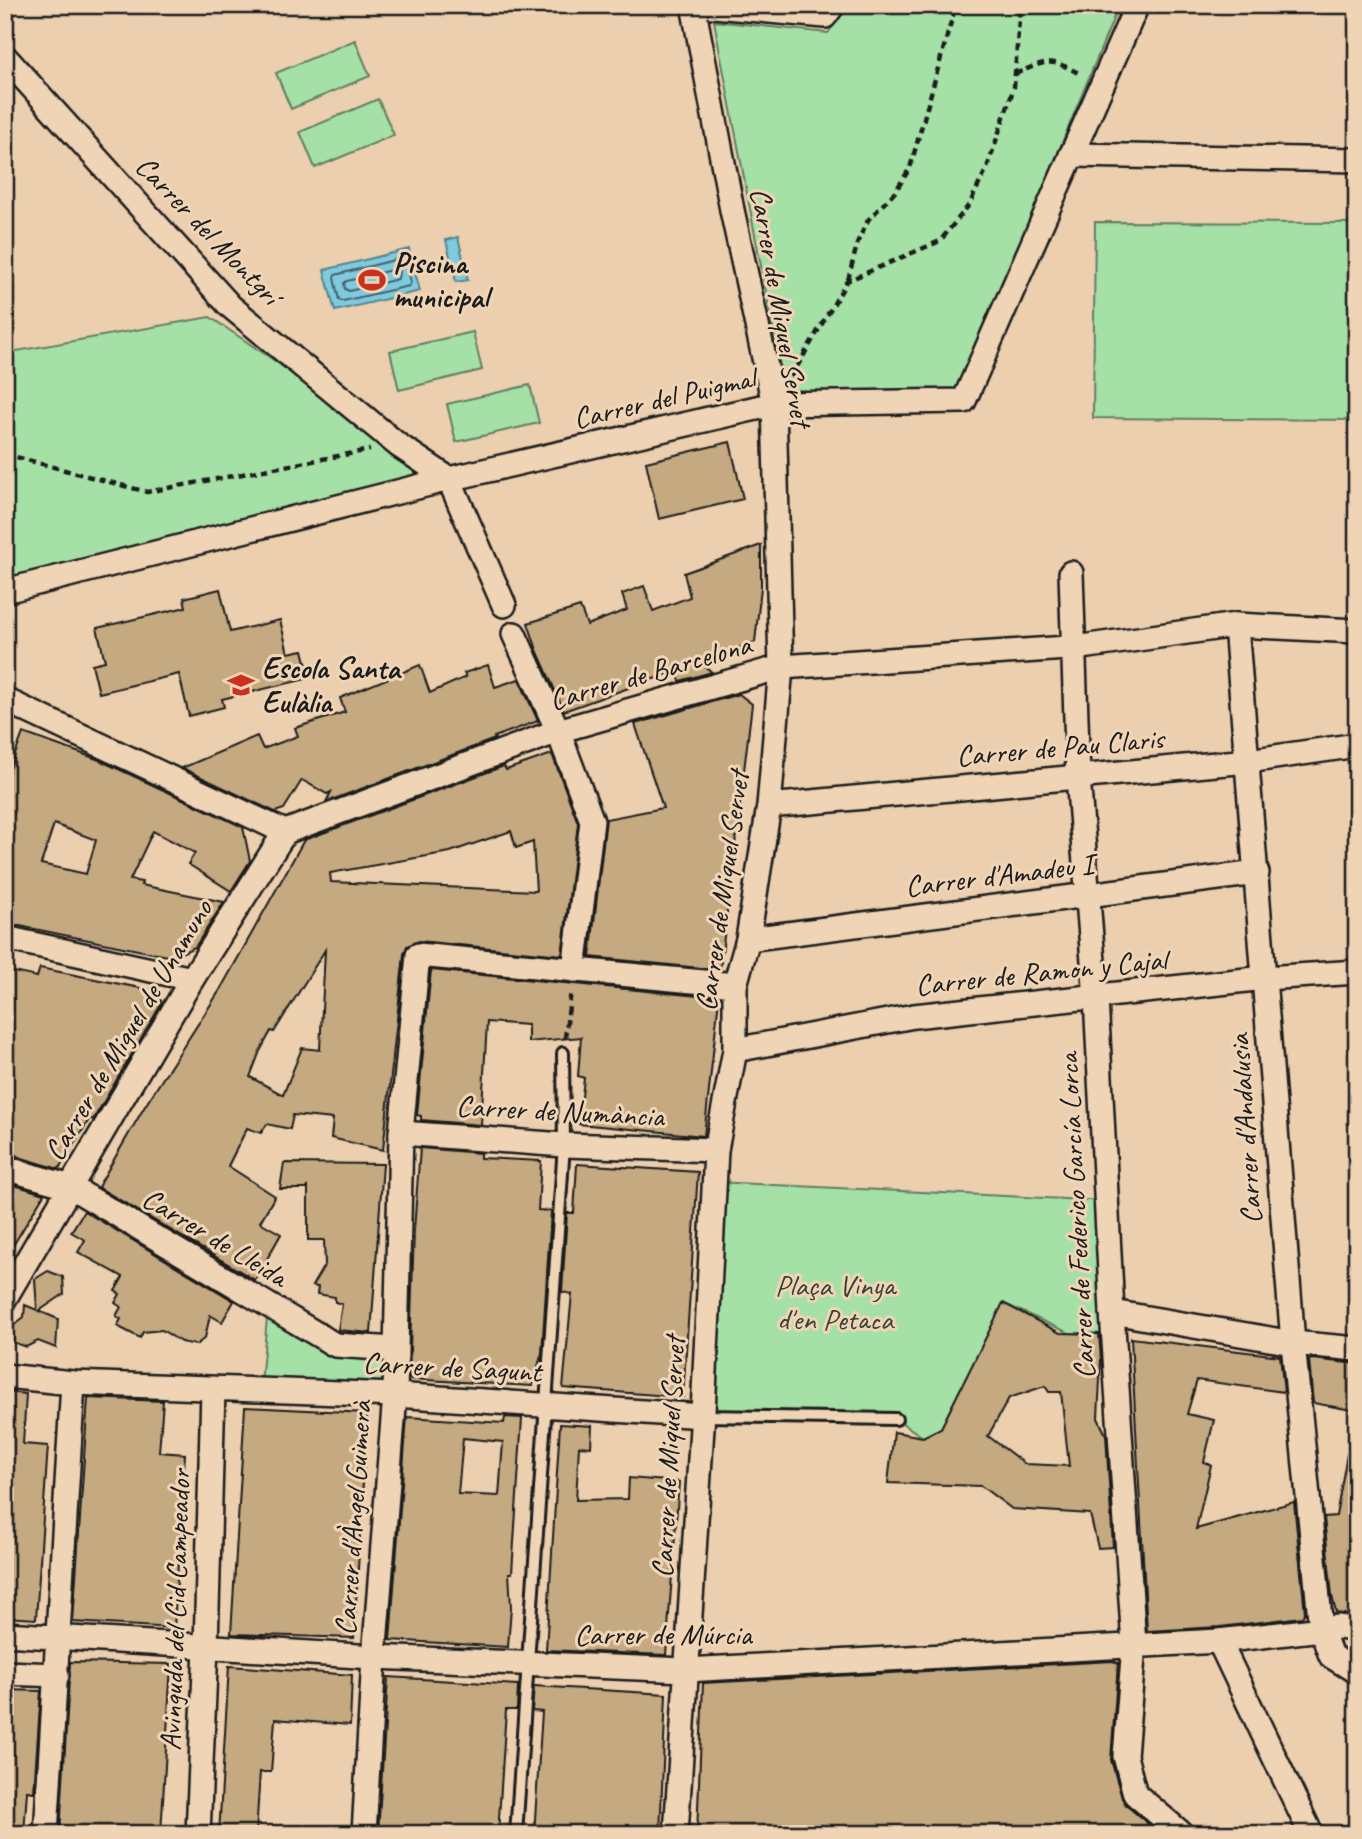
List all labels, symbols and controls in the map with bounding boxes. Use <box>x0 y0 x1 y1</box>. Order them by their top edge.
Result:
street label: Carrer del Montgrí <box>127 147 293 317</box>
street label: Carrer de Miquel Servet <box>741 185 821 433</box>
place label: Piscina municipal <box>393 244 494 316</box>
sports icon: Piscina municipal <box>357 265 387 295</box>
street label: Carrer del Puigmal <box>570 358 763 437</box>
street label: Carrer de Barcelona <box>545 625 757 719</box>
place label: Escola Santa Eulàlia <box>262 649 402 721</box>
school or university icon: Escola Santa Eulàlia <box>226 670 256 700</box>
street label: Carrer de Pau Claris <box>955 719 1168 775</box>
street label: Carrer de Miquel Servet <box>686 765 758 1013</box>
street label: Carrer d'Amadeu I <box>903 844 1102 905</box>
street label: Carrer de Miguel de Unamuno <box>35 891 222 1167</box>
street label: Carrer de Ramon y Cajal <box>914 939 1173 1004</box>
street label: Carrer d'Andalusia <box>1219 1031 1271 1225</box>
street label: Carrer de Federico García Lorca <box>1048 1049 1104 1380</box>
street label: Carrer de Numància <box>455 1087 667 1136</box>
street label: Carrer de Lleida <box>135 1179 297 1297</box>
park label: Plaça Vinya d'en Petaca <box>775 1266 898 1338</box>
street label: Carrer de Miquel Servet <box>643 1331 694 1579</box>
street label: Carrer de Sagunt <box>362 1343 545 1391</box>
street label: Carrer d'Àngel Guimerà <box>326 1398 380 1637</box>
street label: Avinguda del Cid Campeador <box>151 1466 199 1751</box>
street label: Carrer de Múrcia <box>574 1615 754 1653</box>

